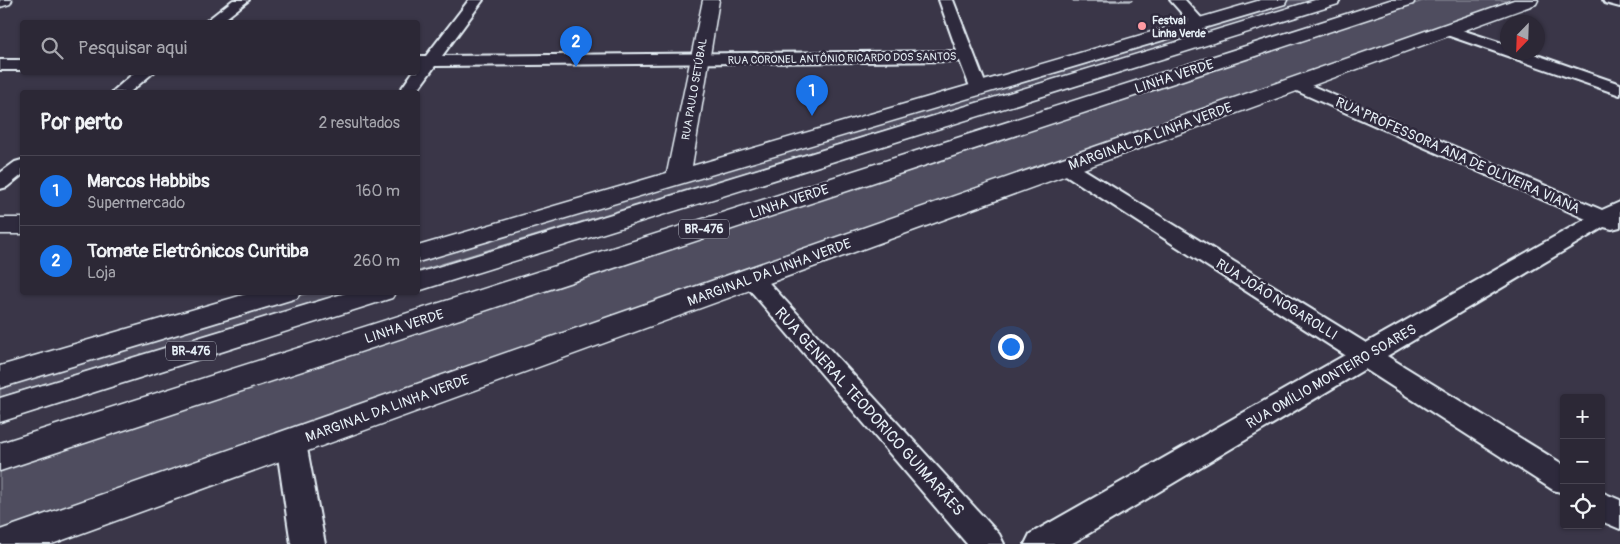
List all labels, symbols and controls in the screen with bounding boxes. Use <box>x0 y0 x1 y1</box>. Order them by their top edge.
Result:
place label: Festval Linha Verde <box>1152 14 1206 40</box>
north arrow <box>1500 15 1545 60</box>
search box <box>20 20 420 75</box>
marker: Festval Linha Verde <box>1136 20 1148 32</box>
pin: 2 <box>560 26 592 67</box>
icon: search <box>38 34 66 62</box>
text: Pesquisar aqui <box>78 36 187 60</box>
street label: RUA PAULO SETÚBAL <box>679 37 710 141</box>
street label: RUA CORONEL ANTÔNIO RICARDO DOS SANTOS <box>727 50 957 67</box>
street label: LINHA VERDE <box>1132 56 1216 97</box>
pin: 1 <box>796 75 828 116</box>
street label: RUA PROFESSORA ANA DE OLIVEIRA VIANA <box>1333 94 1583 217</box>
street label: MARGINAL DA LINHA VERDE <box>1066 99 1234 174</box>
text: Por perto <box>40 109 122 136</box>
text: 2 resultados <box>318 113 400 133</box>
text: Marcos Habbibs <box>87 169 210 193</box>
text: 1 <box>53 181 59 201</box>
text: 160 m <box>356 181 400 201</box>
street label: LINHA VERDE <box>747 181 831 222</box>
text: Supermercado <box>87 193 185 213</box>
road number: BR-476 <box>679 220 729 238</box>
street label: MARGINAL DA LINHA VERDE <box>685 235 853 310</box>
text: Tomate Eletrônicos Curitiba <box>87 239 308 263</box>
text: 2 <box>52 251 60 271</box>
text: 260 m <box>353 251 400 271</box>
street label: RUA JOÃO NOGAROLLI <box>1213 255 1341 344</box>
text: Loja <box>87 263 116 283</box>
street label: RUA GENERAL TEODORICO GUIMARÃES <box>770 303 968 520</box>
street label: LINHA VERDE <box>362 306 446 347</box>
street label: RUA OMÍLIO MONTEIRO SOARES <box>1243 320 1419 432</box>
your location <box>998 334 1024 360</box>
road number: BR-476 <box>166 342 216 361</box>
street label: MARGINAL DA LINHA VERDE <box>303 371 471 446</box>
map controls <box>1560 394 1605 529</box>
button: + <box>1560 394 1605 439</box>
button: − <box>1560 439 1605 484</box>
button: locate <box>1560 484 1605 529</box>

